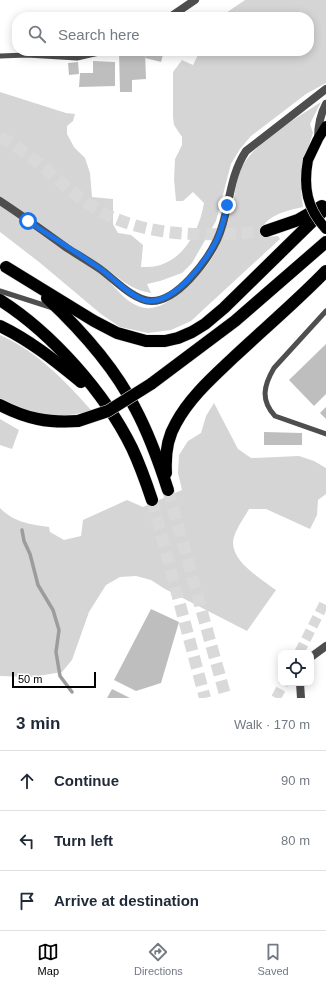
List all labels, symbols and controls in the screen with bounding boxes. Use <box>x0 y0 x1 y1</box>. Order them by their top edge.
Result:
search box <box>12 12 314 56</box>
icon: search <box>26 23 48 45</box>
text: Search here <box>58 26 140 43</box>
route end <box>218 196 236 214</box>
route start <box>19 212 37 230</box>
map controls <box>278 650 314 686</box>
button: locate <box>278 650 314 686</box>
scale bar <box>12 670 96 689</box>
text: 50 m <box>18 673 42 685</box>
text: 3 min <box>16 714 60 733</box>
text: Walk · 170 m <box>234 717 310 732</box>
icon: ahead <box>16 770 38 792</box>
text: Continue <box>54 772 119 789</box>
text: 90 m <box>281 773 310 788</box>
icon: left <box>16 830 38 852</box>
text: Turn left <box>54 832 113 849</box>
text: 80 m <box>281 833 310 848</box>
icon: arrive <box>16 890 38 912</box>
text: Arrive at destination <box>54 892 199 909</box>
tab: Map <box>37 941 59 977</box>
tab: Directions <box>134 941 183 977</box>
tab: Saved <box>257 941 289 977</box>

